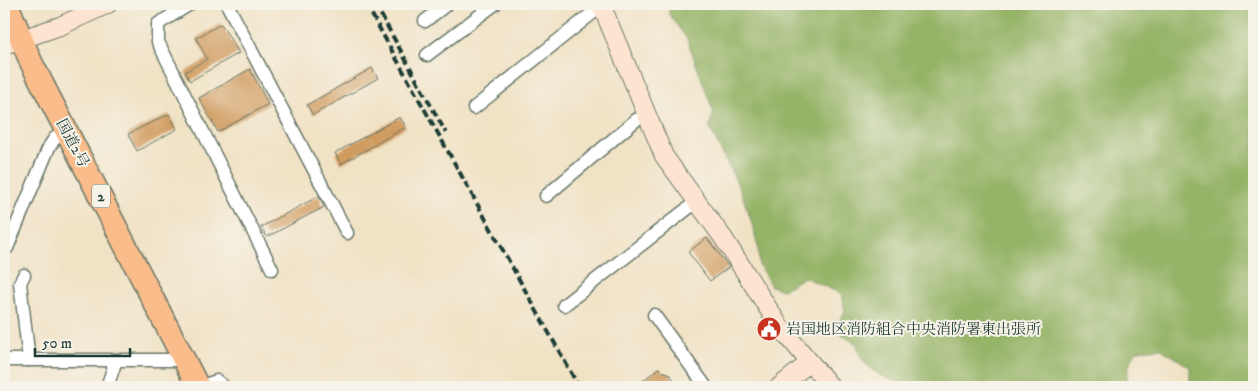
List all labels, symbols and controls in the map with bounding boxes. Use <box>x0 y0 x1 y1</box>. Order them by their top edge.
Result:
street label: 国道2号 <box>52 116 93 171</box>
road number: 2 <box>92 185 110 208</box>
public building icon: 岩国地区消防組合中央消防署東出張所 <box>756 316 782 342</box>
place label: 岩国地区消防組合中央消防署東出張所 <box>786 320 1041 339</box>
scale bar <box>35 326 130 358</box>
text: 50 m <box>42 334 72 353</box>

